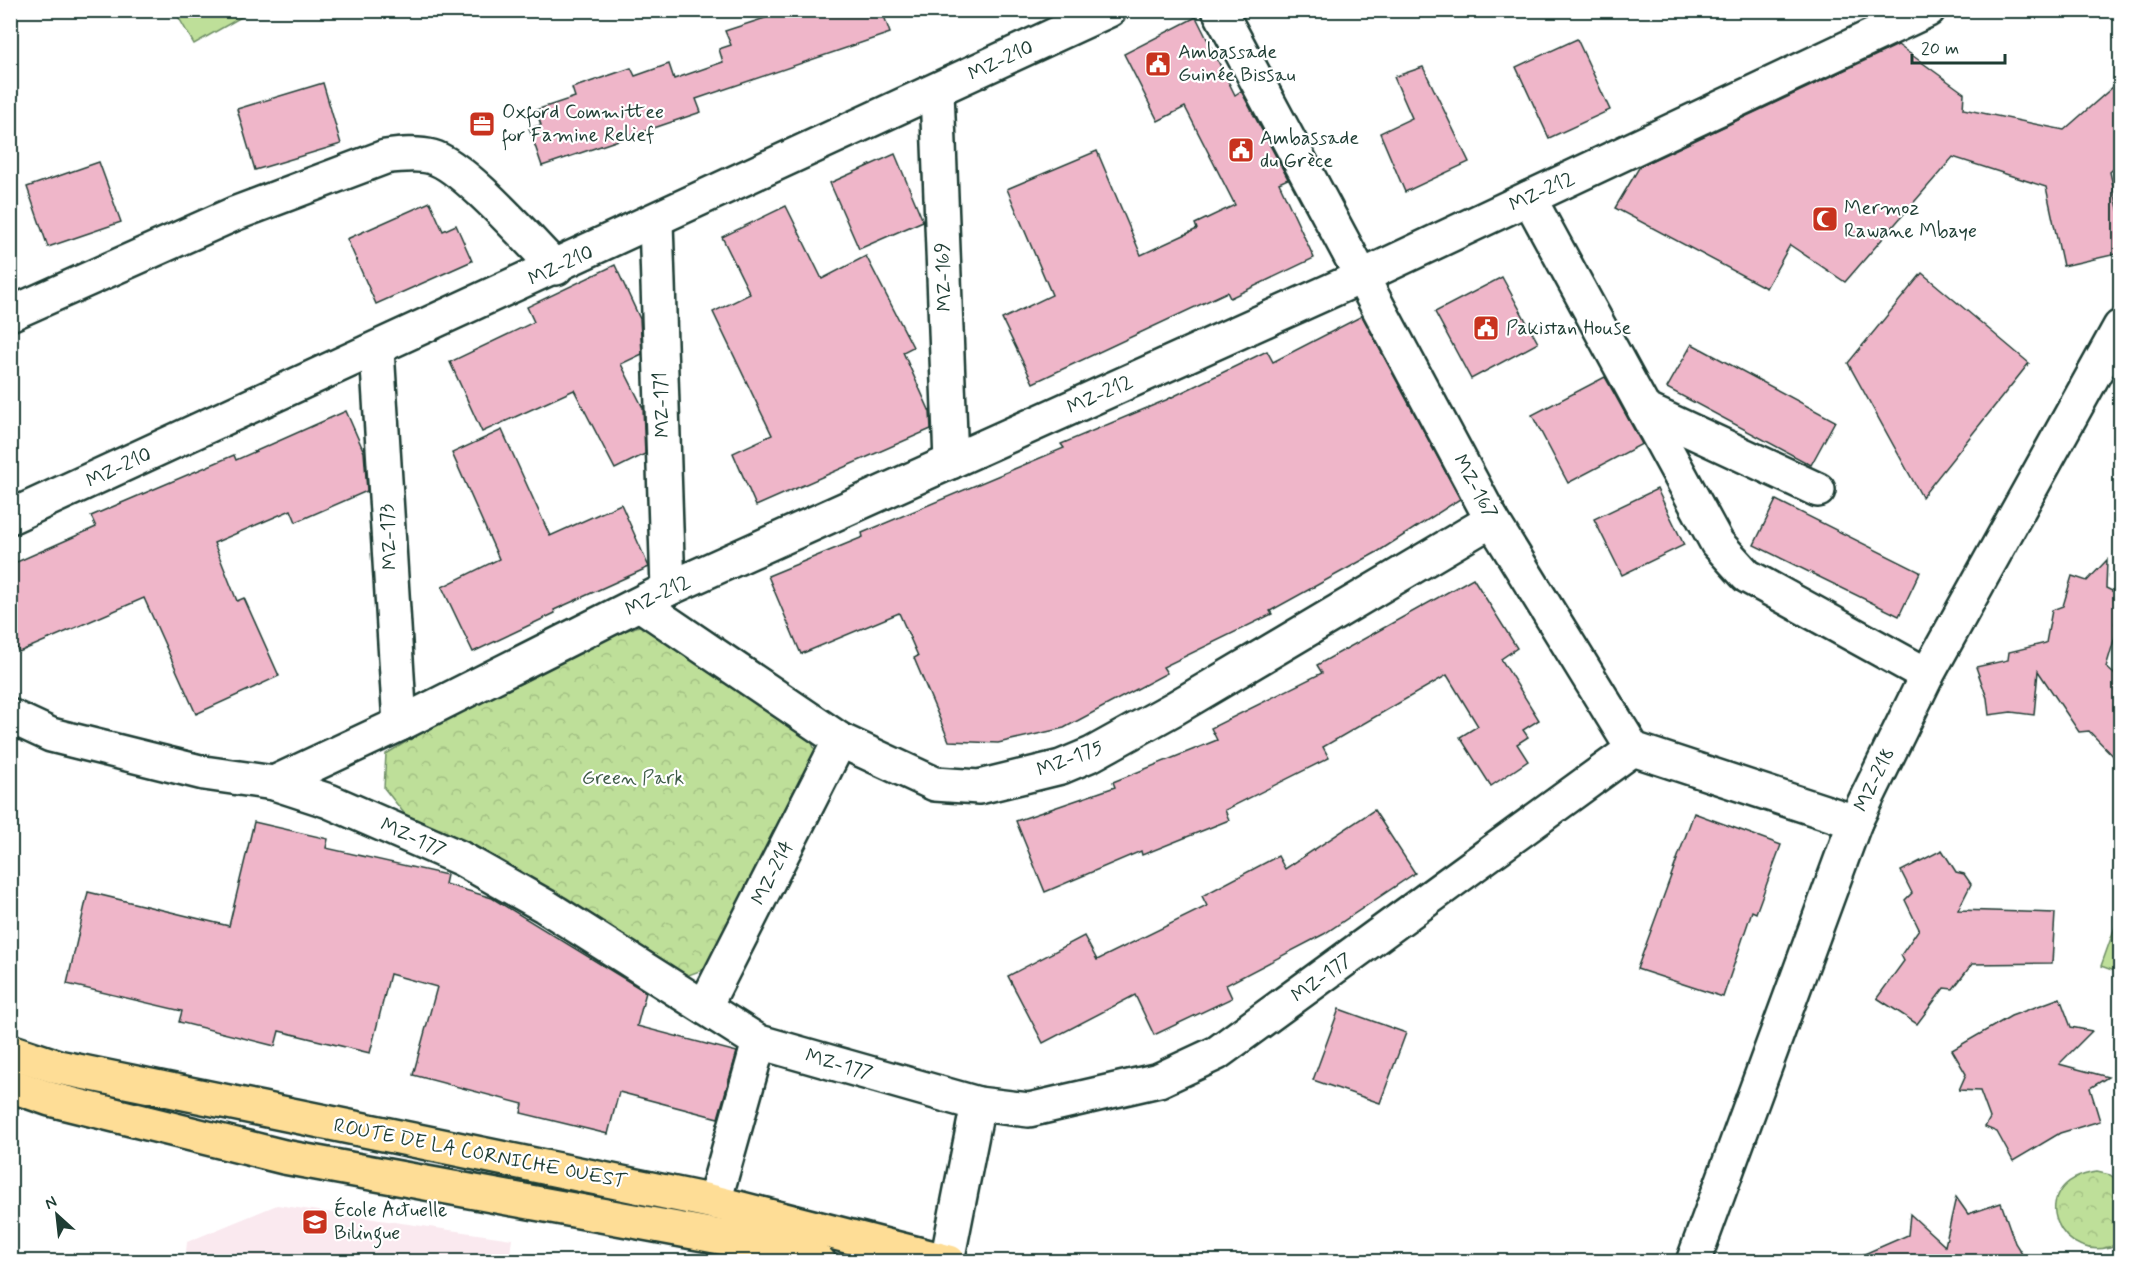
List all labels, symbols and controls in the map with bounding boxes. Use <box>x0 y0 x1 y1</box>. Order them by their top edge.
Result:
scale bar <box>1912 27 2005 65</box>
street label: MZ-210 <box>964 34 1038 88</box>
text: 20 m <box>1921 37 1959 61</box>
place label: Ambassade Guinée Bissau <box>1178 39 1295 89</box>
public building icon: Ambassade Guinée Bissau <box>1143 49 1173 79</box>
place label: Oxford Committee for Famine Relief <box>502 99 664 151</box>
office icon: Oxford Committee for Famine Relief <box>467 109 497 139</box>
place label: Ambassade du Grèce <box>1260 125 1359 175</box>
public building icon: Ambassade du Grèce <box>1226 135 1256 165</box>
street label: MZ-212 <box>1505 165 1579 219</box>
place label: Mermoz Rawane Mbaye <box>1844 195 1977 245</box>
mosque icon: Mermoz Rawane Mbaye <box>1810 204 1840 234</box>
street label: MZ-210 <box>524 239 598 293</box>
street label: MZ-169 <box>929 242 959 312</box>
public building icon: Pakistan House <box>1471 313 1501 343</box>
place label: Pakistan House <box>1506 315 1632 342</box>
street label: MZ-212 <box>1063 369 1137 421</box>
street label: MZ-171 <box>647 372 677 438</box>
street label: MZ-210 <box>82 441 156 495</box>
street label: MZ-167 <box>1446 450 1504 524</box>
street label: MZ-173 <box>374 503 404 571</box>
street label: MZ-212 <box>621 569 695 623</box>
street label: MZ-175 <box>1033 734 1107 784</box>
street label: MZ-218 <box>1848 743 1902 817</box>
park label: Green Park <box>582 765 684 792</box>
street label: MZ-177 <box>376 812 450 864</box>
street label: MZ-214 <box>745 836 801 910</box>
street label: MZ-177 <box>1286 947 1358 1009</box>
street label: MZ-177 <box>802 1042 876 1088</box>
street label: ROUTE DE LA CORNICHE OUEST <box>331 1112 630 1196</box>
north arrow <box>27 1185 87 1245</box>
text: N <box>41 1191 60 1215</box>
place label: École Actuelle Bilingue <box>334 1197 447 1249</box>
school or university icon: École Actuelle Bilingue <box>300 1207 330 1237</box>

